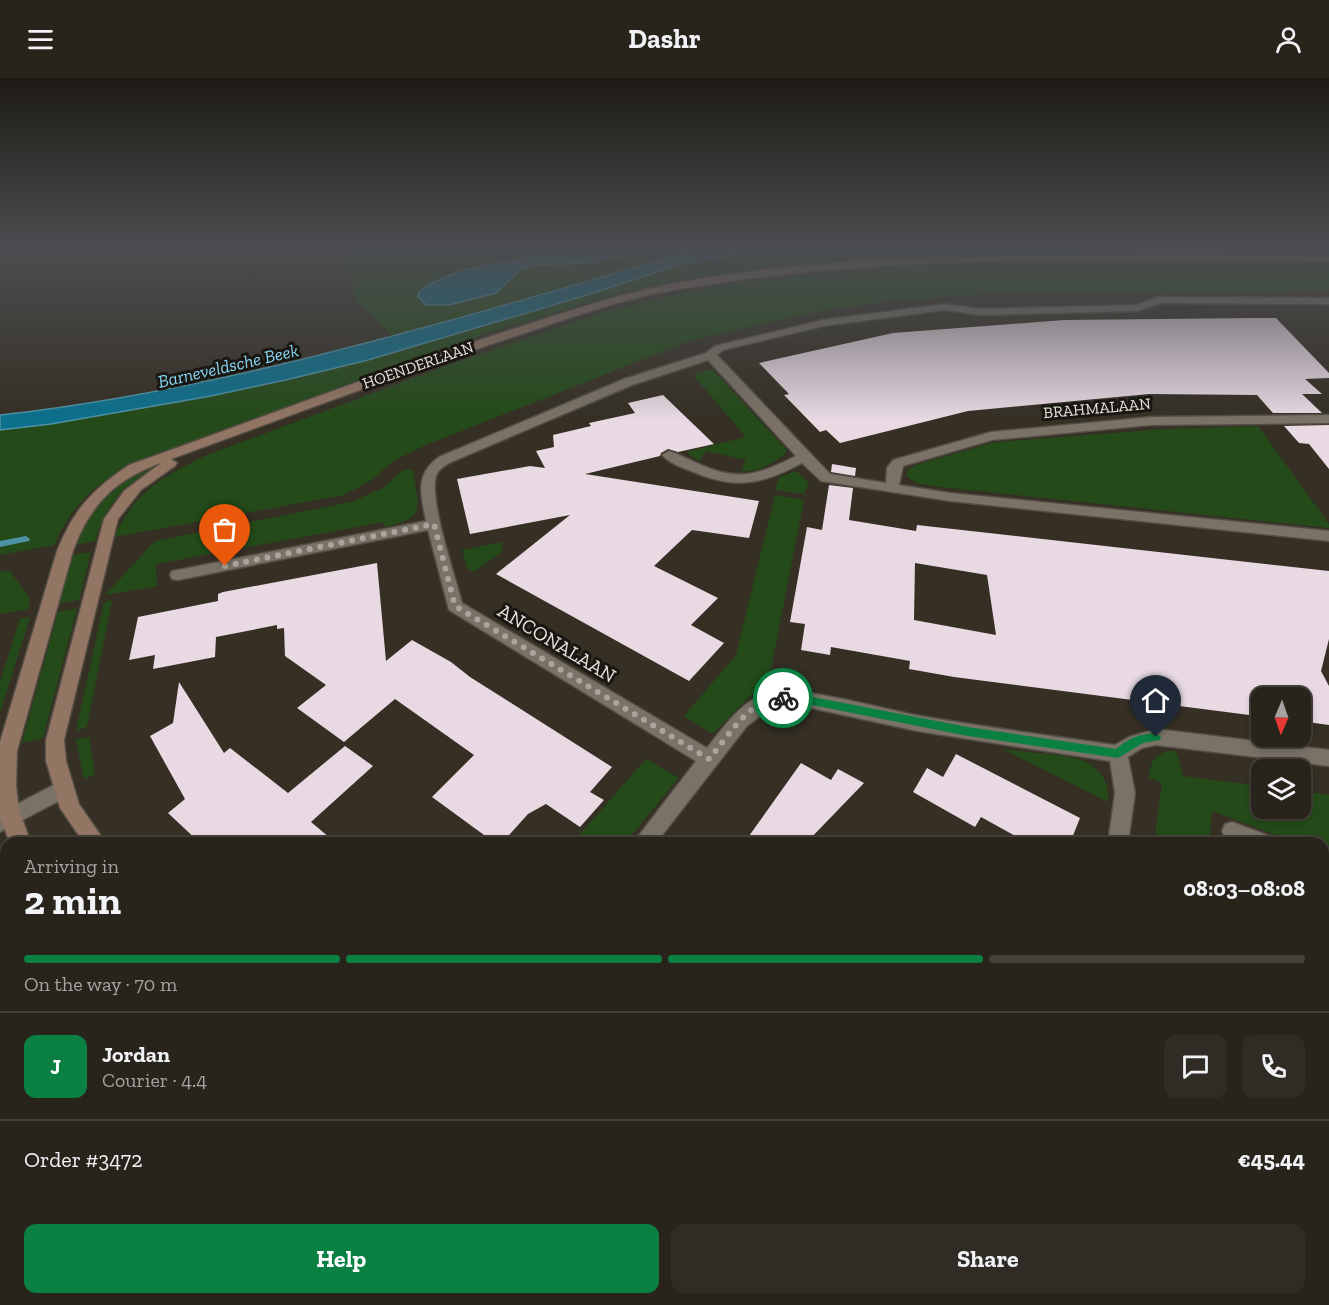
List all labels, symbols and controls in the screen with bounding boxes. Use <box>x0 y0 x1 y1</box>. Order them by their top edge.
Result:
icon: menu <box>24 23 57 56</box>
text: Dashr <box>628 23 701 55</box>
icon: person <box>1272 23 1305 56</box>
street label: HOENDERLAAN <box>360 337 476 393</box>
water label: Barneveldsche Beek <box>156 339 300 393</box>
street label: BRAHMALAAN <box>1043 394 1152 422</box>
pin <box>199 504 250 566</box>
icon: bag <box>208 513 241 546</box>
street label: ANCONALAAN <box>494 598 621 688</box>
courier <box>753 668 813 728</box>
pin <box>1130 675 1181 737</box>
icon: bike <box>767 682 800 715</box>
icon: home <box>1139 684 1172 717</box>
north arrow <box>1251 687 1311 747</box>
map controls <box>1251 687 1311 819</box>
button: layers <box>1251 759 1311 819</box>
text: Arriving in <box>24 854 119 878</box>
text: 08:03–08:08 <box>1183 875 1305 902</box>
text: 2 min <box>24 877 121 924</box>
text: On the way · 70 m <box>24 972 177 996</box>
button: chat <box>1164 1035 1227 1098</box>
button: phone <box>1242 1035 1305 1098</box>
text: Jordan <box>102 1041 170 1068</box>
text: J <box>50 1053 61 1080</box>
text: Courier · 4.4 <box>102 1068 207 1092</box>
text: Order #3472 <box>24 1146 143 1173</box>
text: €45.44 <box>1238 1146 1305 1173</box>
button: Help <box>24 1224 659 1293</box>
button: Share <box>671 1224 1305 1293</box>

